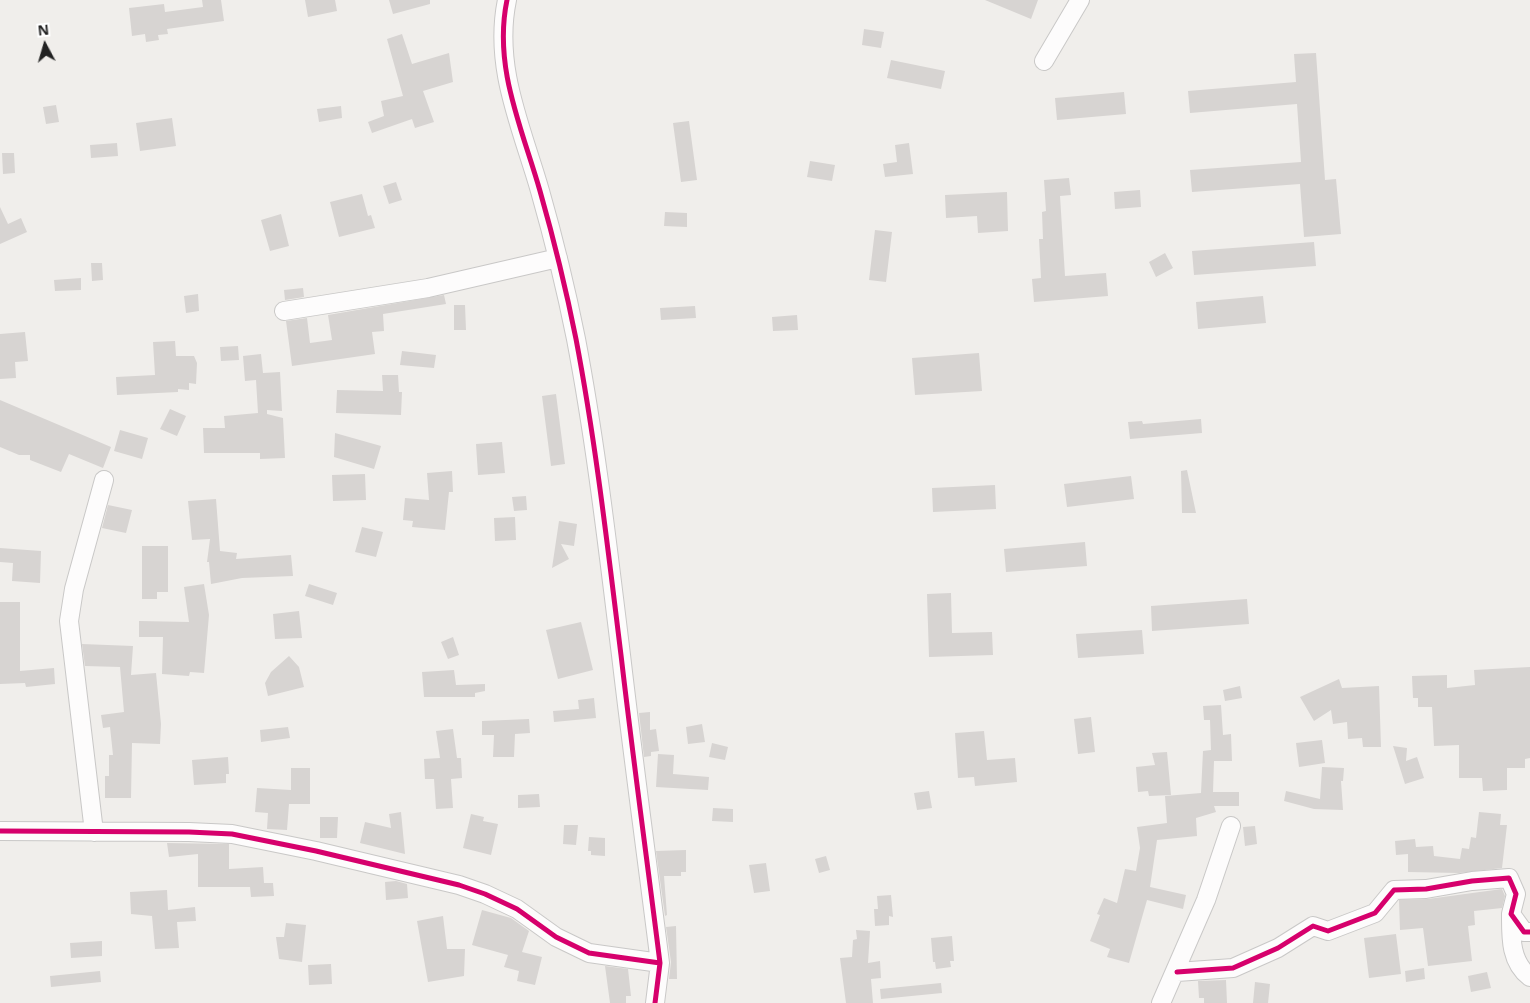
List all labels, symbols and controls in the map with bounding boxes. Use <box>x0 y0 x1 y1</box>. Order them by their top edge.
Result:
north arrow <box>20 20 70 70</box>
text: N <box>37 20 50 40</box>

